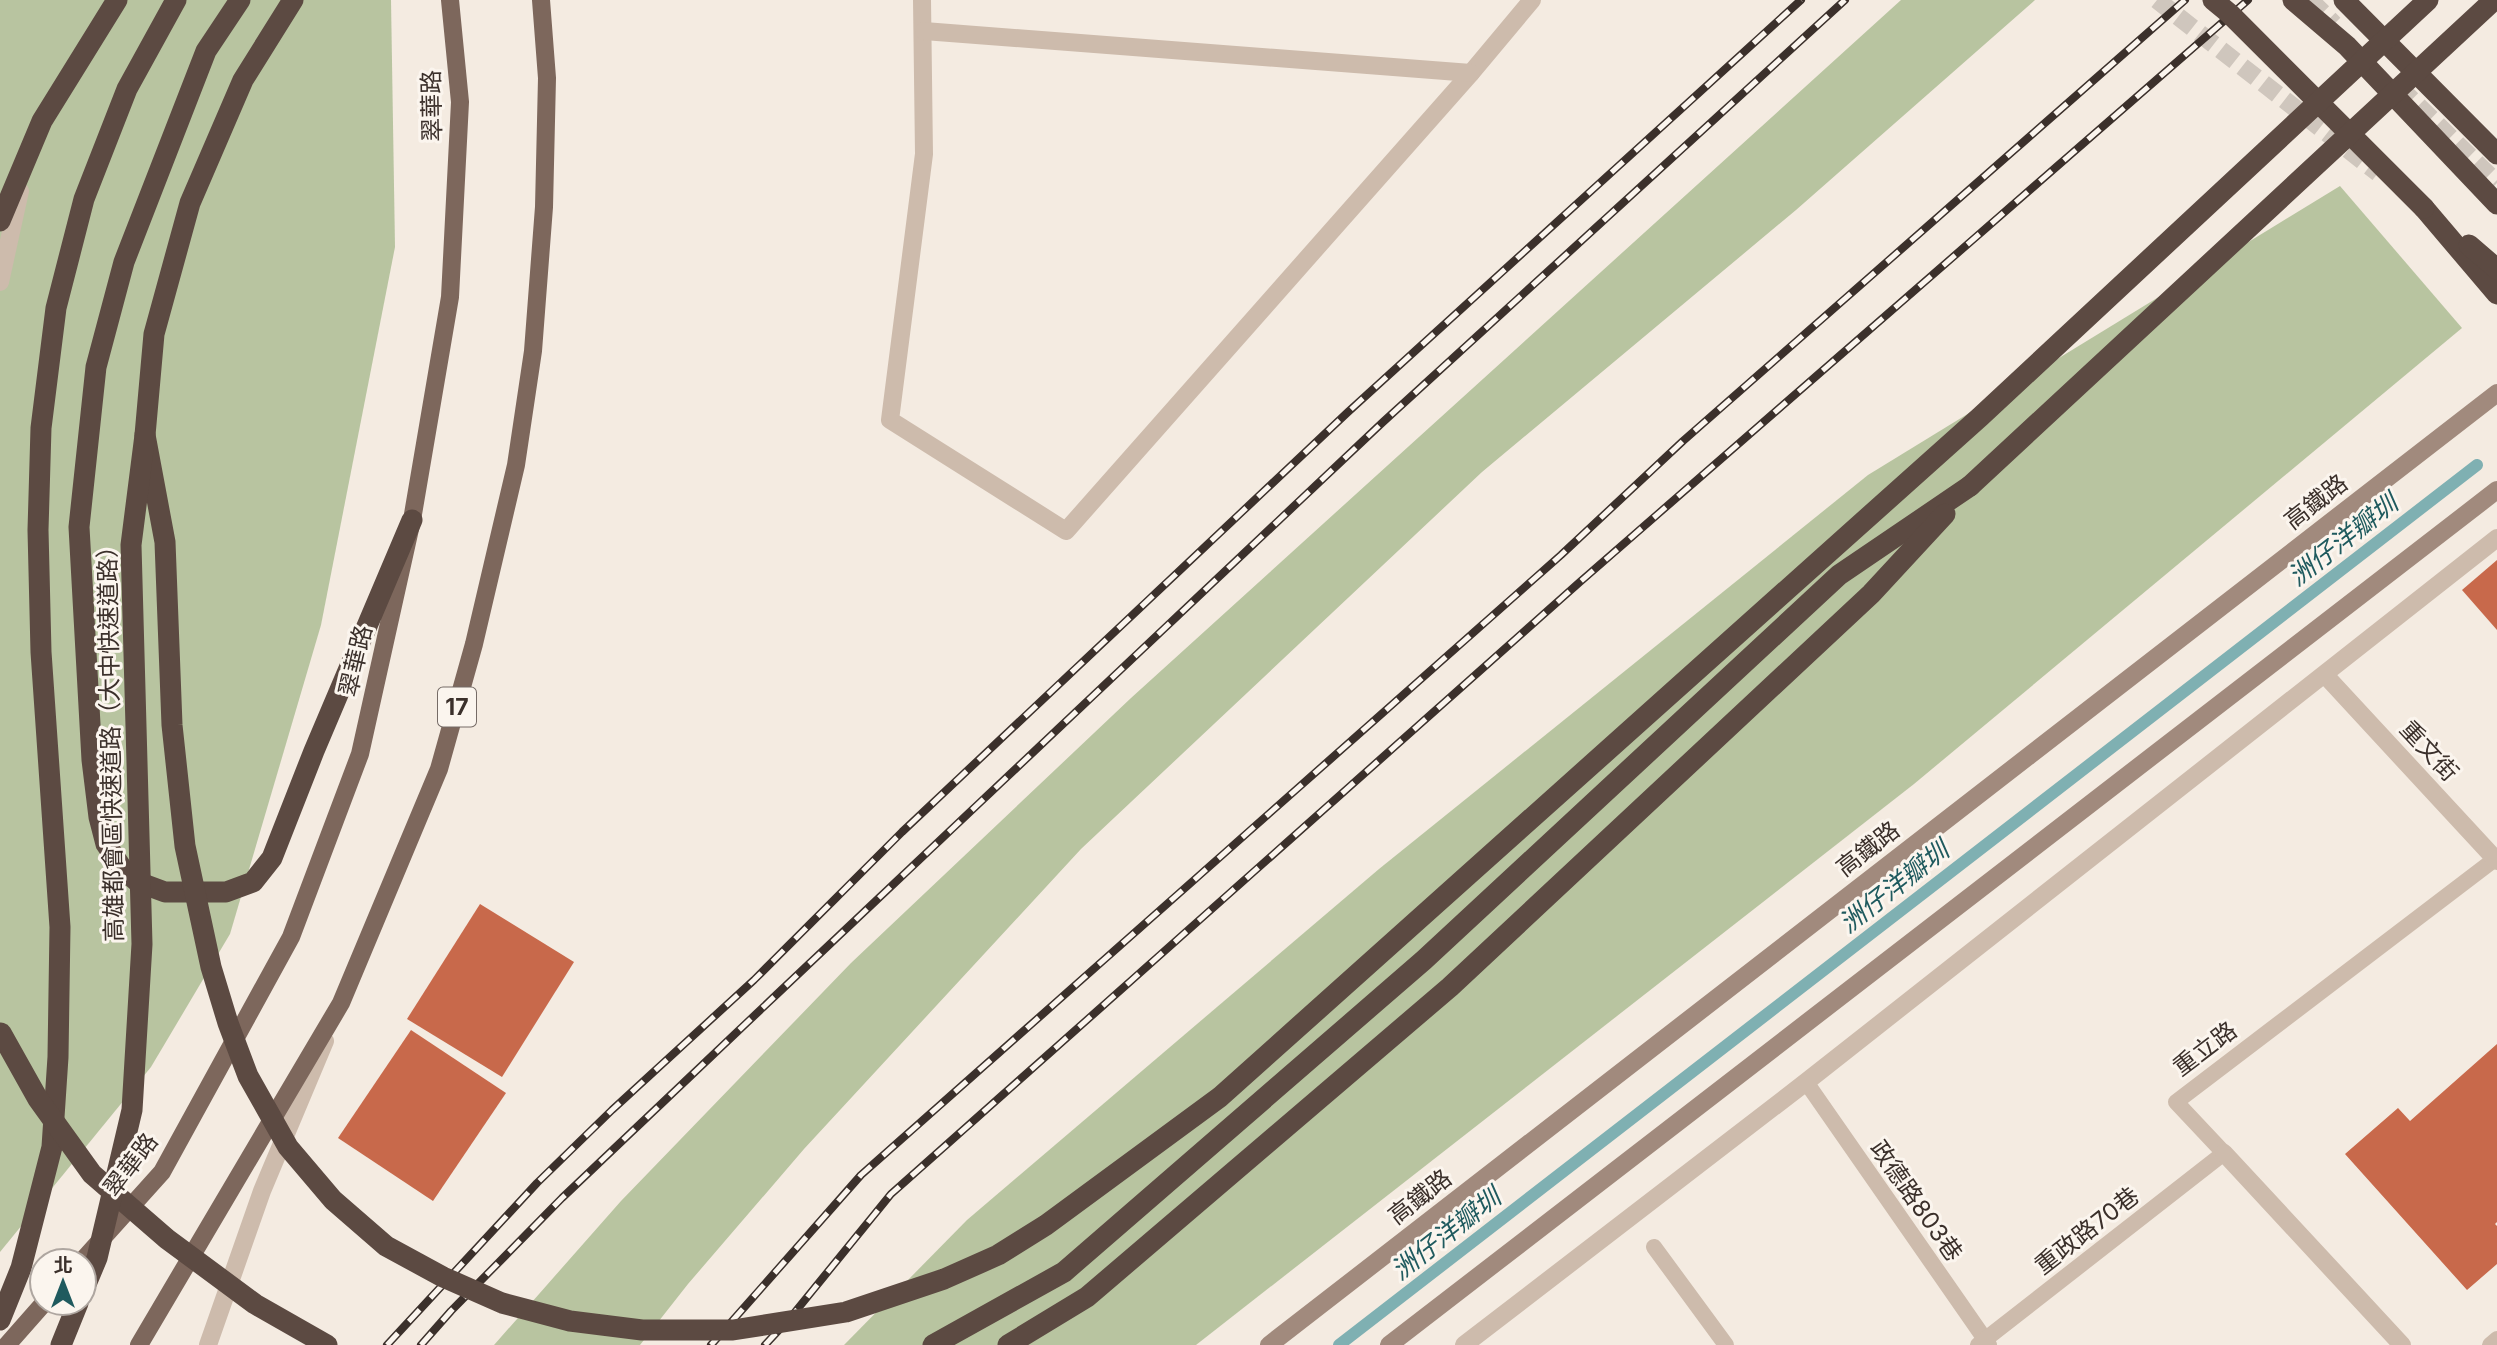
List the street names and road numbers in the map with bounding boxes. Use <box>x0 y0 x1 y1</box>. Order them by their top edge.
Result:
street label: 翠華路 <box>416 70 447 142</box>
street label: 高鐵路 <box>2278 468 2353 535</box>
street label: 高雄都會區快速道路（大中快速道路） <box>92 534 129 942</box>
street label: 翠華路 <box>333 623 378 699</box>
road number: 17 <box>438 688 476 726</box>
street label: 重文街 <box>2394 714 2465 787</box>
street label: 高鐵路 <box>1830 815 1905 882</box>
street label: 重立路 <box>2167 1015 2242 1082</box>
street label: 翠華路 <box>97 1127 164 1202</box>
street label: 政德路803巷 <box>1864 1135 1969 1267</box>
street label: 高鐵路 <box>1382 1163 1457 1230</box>
street label: 重政路70巷 <box>2029 1181 2145 1280</box>

